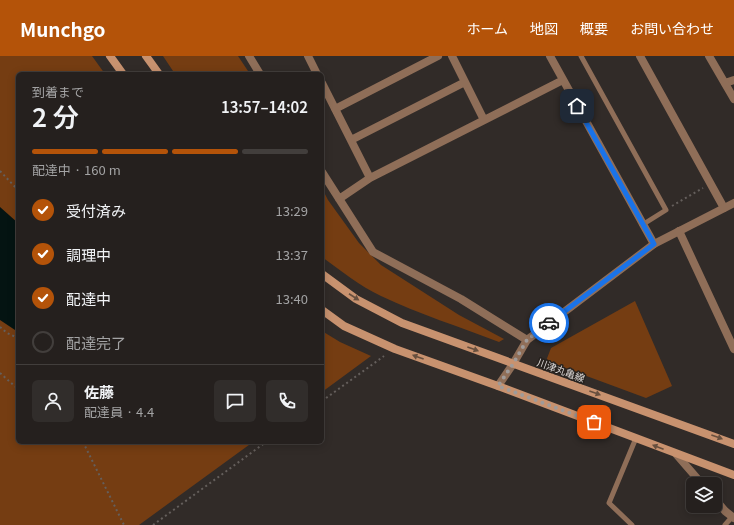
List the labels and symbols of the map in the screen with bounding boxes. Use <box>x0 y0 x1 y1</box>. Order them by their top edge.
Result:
pin <box>560 89 594 123</box>
one-way arrow <box>349 293 359 301</box>
courier <box>529 303 569 343</box>
one-way arrow <box>467 346 479 352</box>
one-way arrow <box>412 354 424 360</box>
street label: 川津丸亀線 <box>535 354 587 385</box>
one-way arrow <box>589 391 601 397</box>
pin <box>577 405 611 439</box>
one-way arrow <box>711 435 723 441</box>
one-way arrow <box>652 443 664 449</box>

